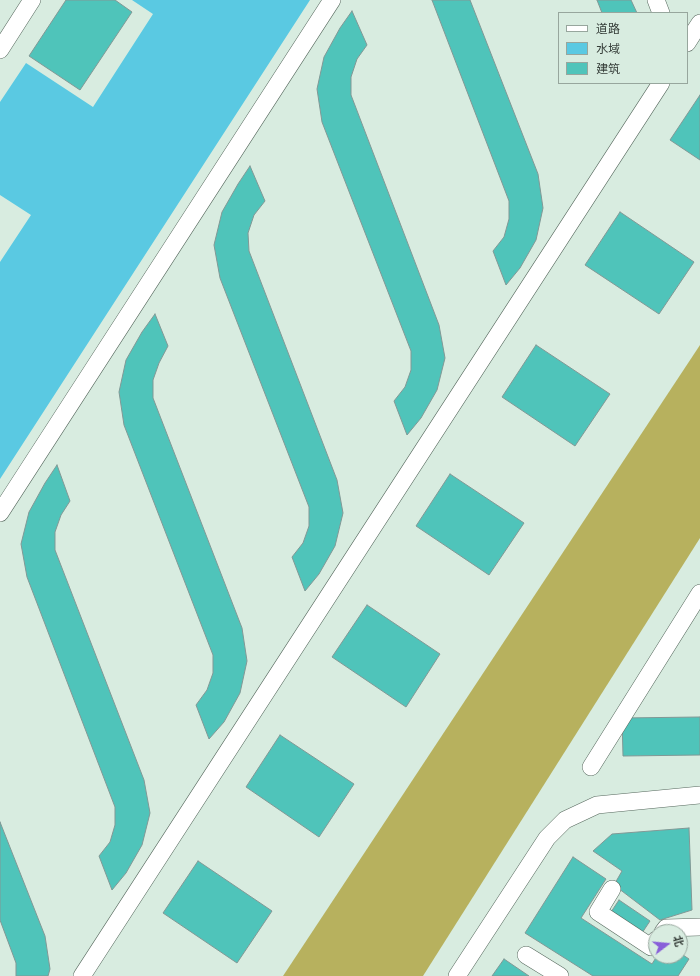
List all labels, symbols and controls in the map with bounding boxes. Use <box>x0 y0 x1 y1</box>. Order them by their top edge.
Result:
legend <box>558 12 688 84</box>
text: 道路 <box>596 21 620 37</box>
text: 水域 <box>596 41 620 57</box>
text: 建筑 <box>596 61 620 77</box>
north arrow <box>648 924 688 964</box>
text: 北 <box>670 934 687 948</box>

